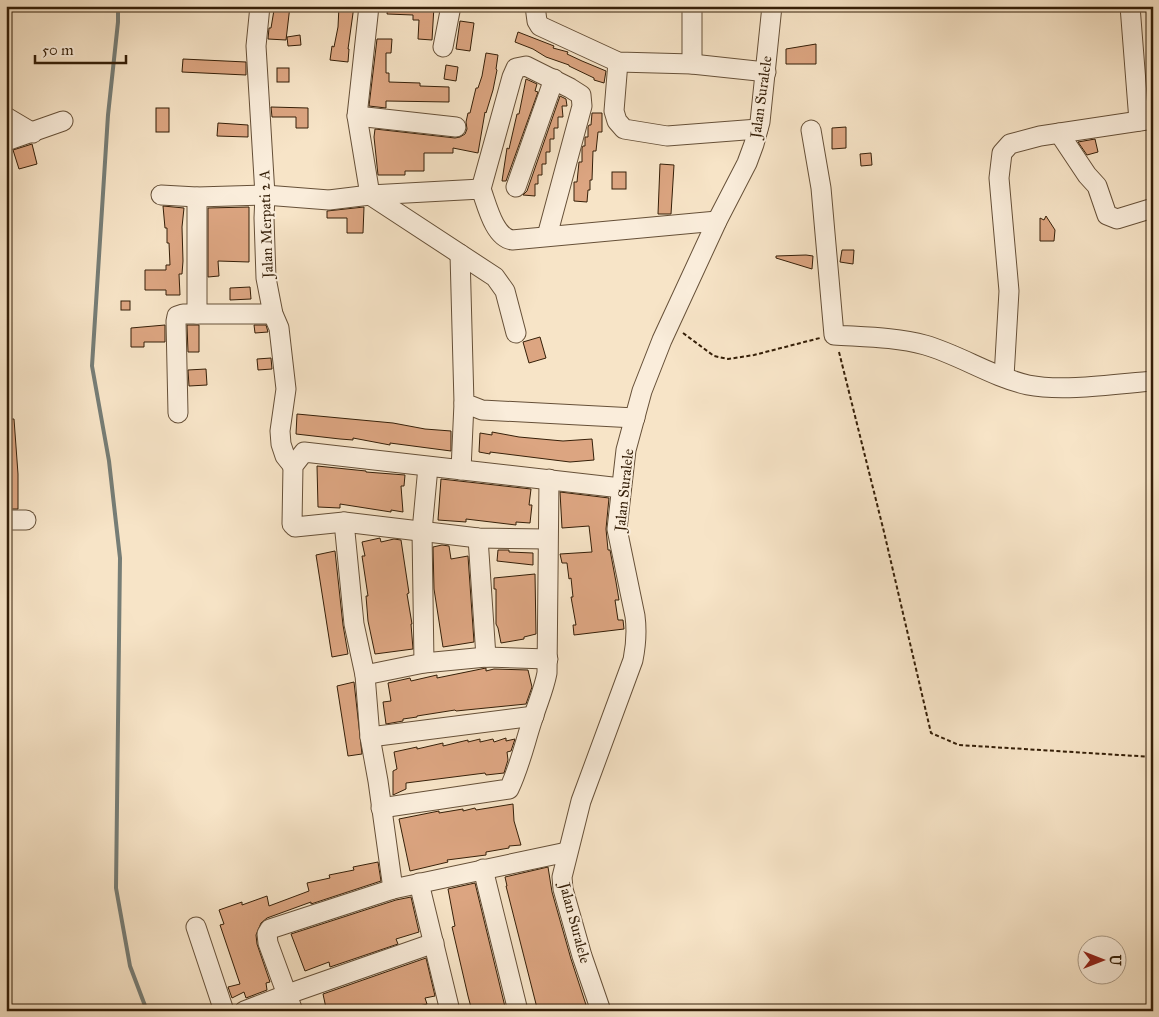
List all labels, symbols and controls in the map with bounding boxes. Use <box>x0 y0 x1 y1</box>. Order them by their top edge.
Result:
scale bar <box>35 32 126 64</box>
text: 50 m <box>42 41 74 59</box>
street label: Jalan Suralele <box>746 55 777 141</box>
street label: Jalan Merpati 2 A <box>255 170 278 280</box>
street label: Jalan Suralele <box>611 448 638 534</box>
street label: Jalan Suralele <box>554 879 594 966</box>
north arrow <box>1076 934 1126 984</box>
text: U <box>1106 954 1123 966</box>

